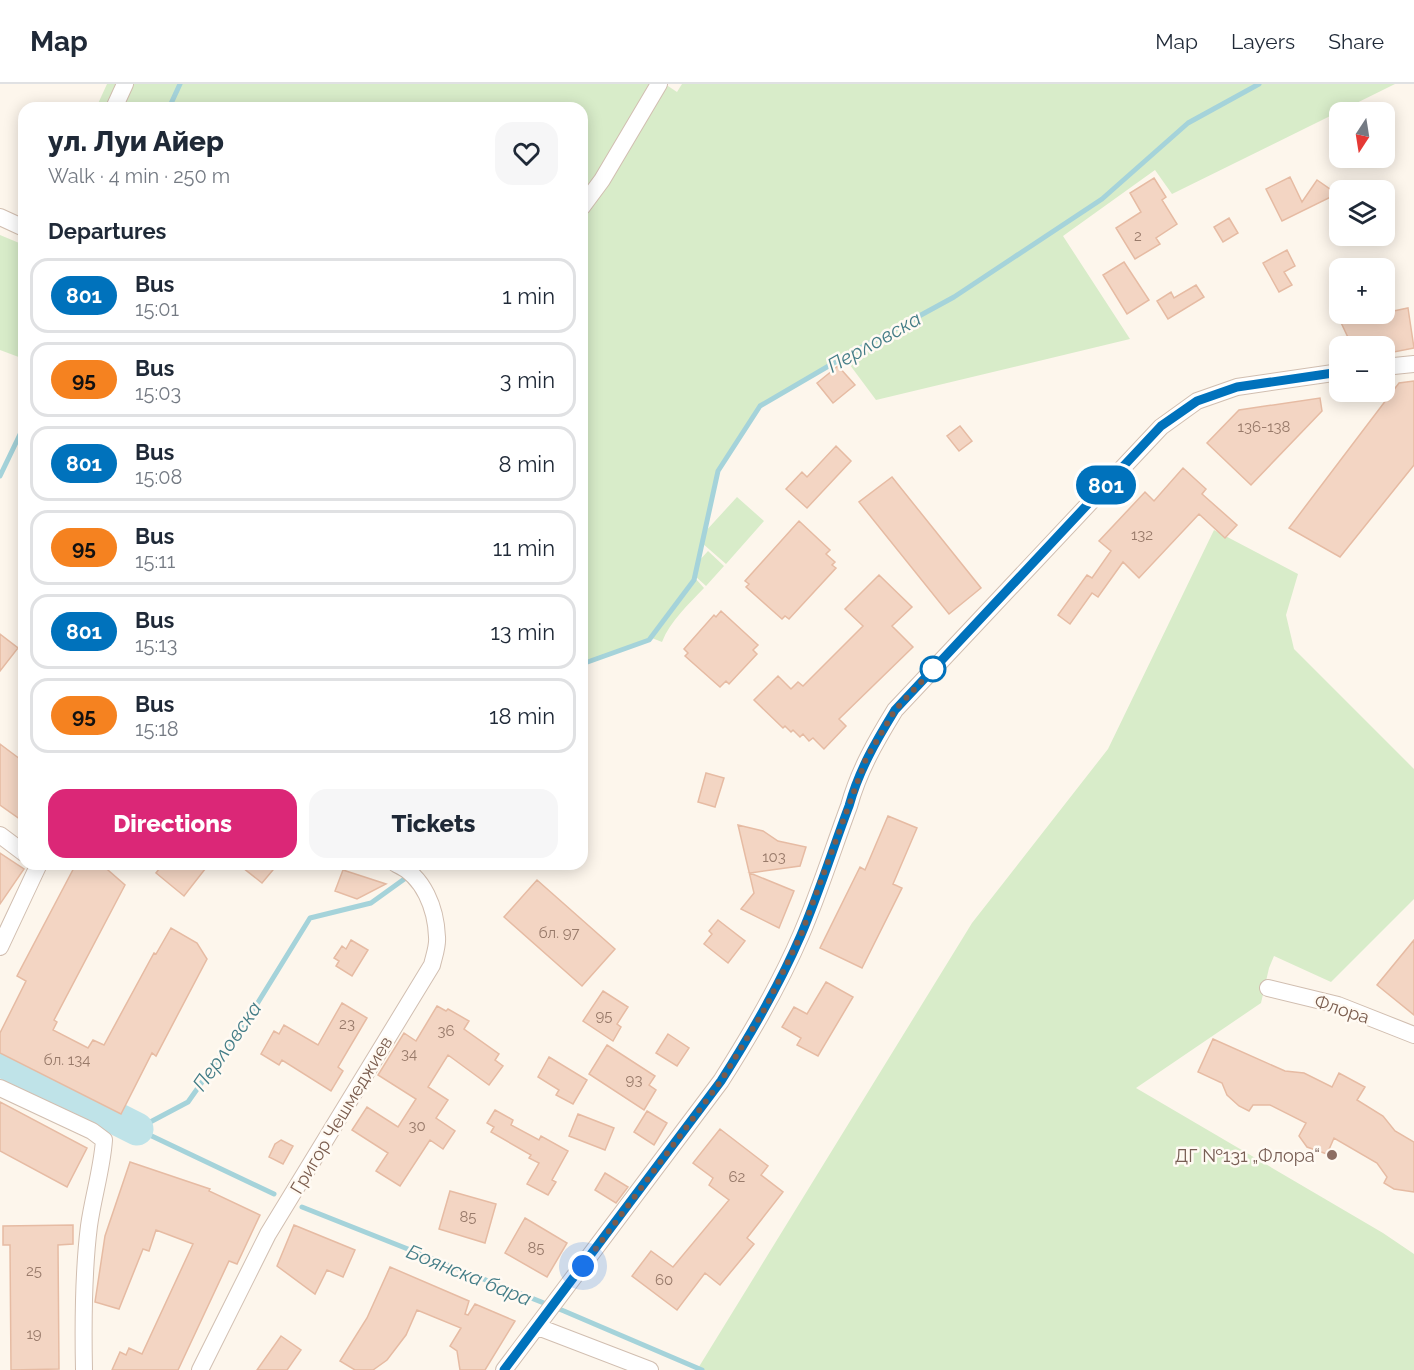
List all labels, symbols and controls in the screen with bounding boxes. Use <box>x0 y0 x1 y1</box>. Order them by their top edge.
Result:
text: Map <box>30 25 88 58</box>
text: Map <box>1155 29 1198 54</box>
text: Layers <box>1231 29 1295 54</box>
text: Share <box>1328 29 1384 54</box>
north arrow <box>1329 102 1395 168</box>
map controls <box>1329 102 1395 402</box>
button: heart <box>495 122 558 185</box>
text: ул. Луи Айер <box>48 125 224 158</box>
text: Walk · 4 min · 250 m <box>48 164 230 188</box>
button: layers <box>1329 180 1395 246</box>
text: Departures <box>48 218 166 244</box>
house number: 2 <box>1134 227 1142 245</box>
button: + <box>1329 258 1395 324</box>
text: Bus <box>135 271 174 297</box>
text: 801 <box>66 283 102 308</box>
text: 1 min <box>502 283 555 309</box>
text: 15:01 <box>135 297 179 321</box>
water label: Перловска <box>823 306 925 378</box>
button: − <box>1329 336 1395 402</box>
text: Bus <box>135 355 174 381</box>
text: 95 <box>72 367 96 392</box>
text: 3 min <box>500 367 555 393</box>
text: 15:03 <box>135 381 181 405</box>
house number: 136-138 <box>1237 418 1291 436</box>
text: Bus <box>135 439 174 465</box>
text: 801 <box>66 451 102 476</box>
text: 8 min <box>499 451 555 477</box>
text: 15:08 <box>135 465 182 489</box>
line badge: 801 <box>1072 466 1140 504</box>
text: 801 <box>1088 473 1124 498</box>
text: Bus <box>135 523 174 549</box>
house number: 132 <box>1131 526 1153 544</box>
text: 95 <box>72 535 96 560</box>
text: 11 min <box>493 535 555 561</box>
text: 15:11 <box>135 549 175 573</box>
text: Bus <box>135 607 174 633</box>
text: 801 <box>66 619 102 644</box>
text: 13 min <box>490 619 555 645</box>
text: 15:13 <box>135 633 177 657</box>
unlabelled marker <box>920 656 946 682</box>
text: Bus <box>135 691 174 717</box>
text: 95 <box>72 703 96 728</box>
text: 18 min <box>489 703 555 729</box>
text: 15:18 <box>135 717 179 741</box>
button: Directions <box>48 789 297 858</box>
button: Tickets <box>309 789 558 858</box>
house number: 103 <box>762 848 786 866</box>
house number: бл. 97 <box>538 924 580 942</box>
street label: Флора <box>1312 990 1372 1028</box>
water label: Перловска <box>188 997 267 1095</box>
house number: 95 <box>596 1007 612 1025</box>
house number: 23 <box>339 1015 355 1033</box>
house number: 36 <box>437 1022 455 1040</box>
street label: Григор Чешмеджиев <box>286 1032 396 1198</box>
house number: 34 <box>401 1045 417 1063</box>
house number: бл. 134 <box>44 1051 90 1069</box>
house number: 93 <box>626 1071 642 1089</box>
house number: 30 <box>408 1117 426 1135</box>
place label: ДГ №131 „Флора“ <box>1175 1145 1320 1166</box>
marker: ДГ №131 „Флора“ <box>1325 1148 1339 1162</box>
house number: 62 <box>729 1168 746 1186</box>
house number: 85 <box>459 1208 477 1226</box>
water label: Боянска бара <box>403 1239 535 1311</box>
house number: 85 <box>527 1239 545 1257</box>
your location <box>568 1251 598 1281</box>
house number: 25 <box>26 1262 42 1280</box>
house number: 60 <box>655 1271 673 1289</box>
house number: 19 <box>26 1325 42 1343</box>

